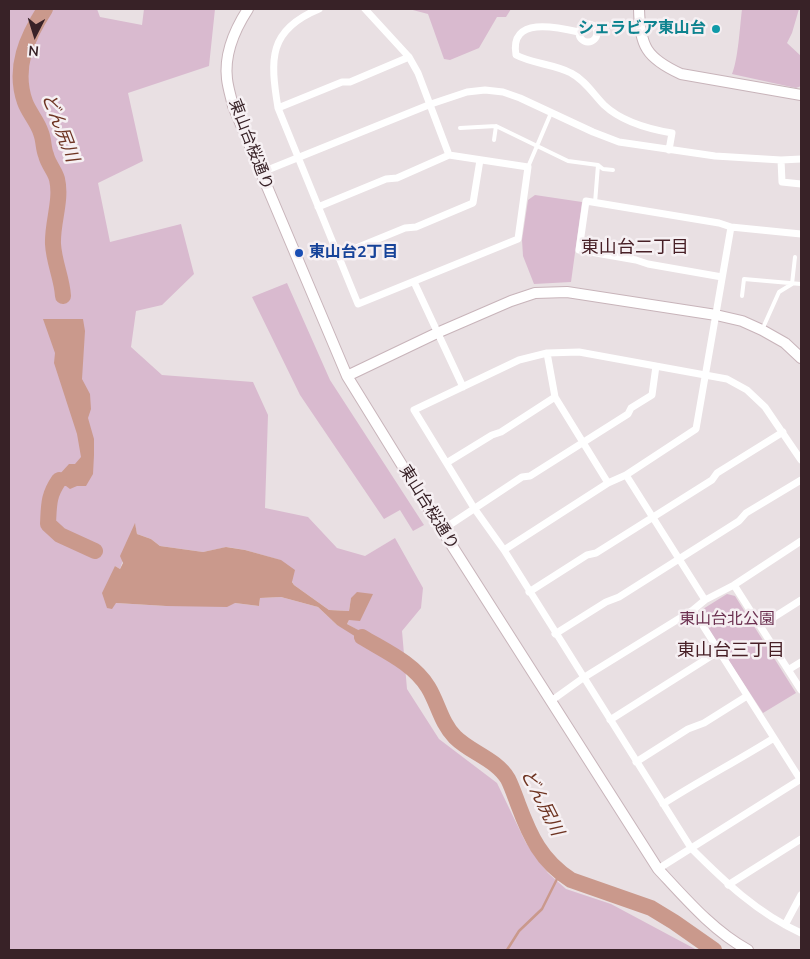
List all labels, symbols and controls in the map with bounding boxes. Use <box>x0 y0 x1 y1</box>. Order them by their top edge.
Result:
north arrow <box>10 10 60 60</box>
place label: シェラビア東山台 <box>578 19 706 39</box>
marker: シェラビア東山台 <box>710 23 722 35</box>
text: N <box>28 41 40 60</box>
water label: どん尻川 <box>36 91 82 165</box>
street label: 東山台桜通り <box>224 97 276 193</box>
district label: 東山台二丁目 <box>581 238 689 260</box>
place label: 東山台2丁目 <box>309 243 399 263</box>
marker: 東山台2丁目 <box>293 247 305 259</box>
street label: 東山台桜通り <box>394 462 462 554</box>
park label: 東山台北公園 <box>679 610 775 630</box>
district label: 東山台三丁目 <box>677 641 785 663</box>
water label: どん尻川 <box>515 766 567 840</box>

